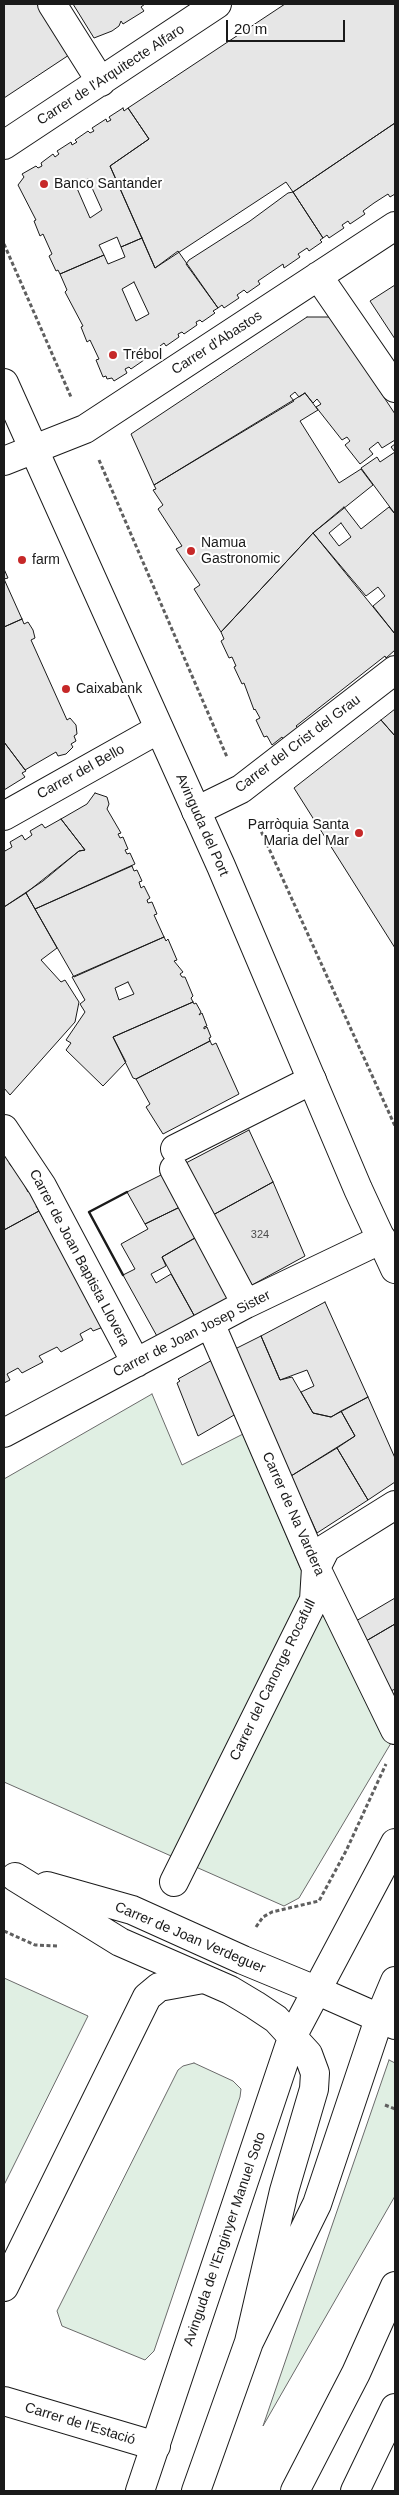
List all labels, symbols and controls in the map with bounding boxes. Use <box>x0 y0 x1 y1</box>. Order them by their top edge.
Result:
scale bar <box>229 10 348 42</box>
text: 20 m <box>234 20 267 37</box>
street label: Carrer de l'Arquitecte Alfaro <box>34 21 188 129</box>
place label: Banco Santander <box>54 176 162 192</box>
marker: Banco Santander <box>38 178 50 190</box>
street label: Carrer d'Abastos <box>169 307 265 379</box>
place label: Trébol <box>123 347 162 363</box>
marker: Trébol <box>107 349 119 361</box>
place label: Namua Gastronomic <box>201 535 280 568</box>
marker: Namua Gastronomic <box>185 545 197 557</box>
place label: farm <box>32 552 60 568</box>
marker: farm <box>16 554 28 566</box>
place label: Caixabank <box>76 681 142 697</box>
marker: Caixabank <box>60 683 72 695</box>
street label: Carrer del Crist del Grau <box>232 691 364 797</box>
street label: Carrer del Bello <box>34 741 128 803</box>
street label: Avinguda del Port <box>172 771 232 879</box>
place label: Parròquia Santa Maria del Mar <box>248 817 349 850</box>
marker: Parròquia Santa Maria del Mar <box>353 827 365 839</box>
street label: Carrer de Joan Baptista Llovera <box>25 1167 133 1349</box>
house number: 324 <box>251 1228 269 1242</box>
street label: Carrer de Joan Josep Sister <box>111 1287 273 1381</box>
street label: Carrer de Na Vardera <box>258 1450 328 1578</box>
street label: Carrer del Canonge Rocafull <box>227 1597 319 1763</box>
street label: Carrer de Joan Verdeguer <box>112 1899 268 1977</box>
street label: Avinguda de l'Enginyer Manuel Soto <box>180 2130 270 2348</box>
street label: Carrer de l'Estació <box>23 2399 137 2449</box>

